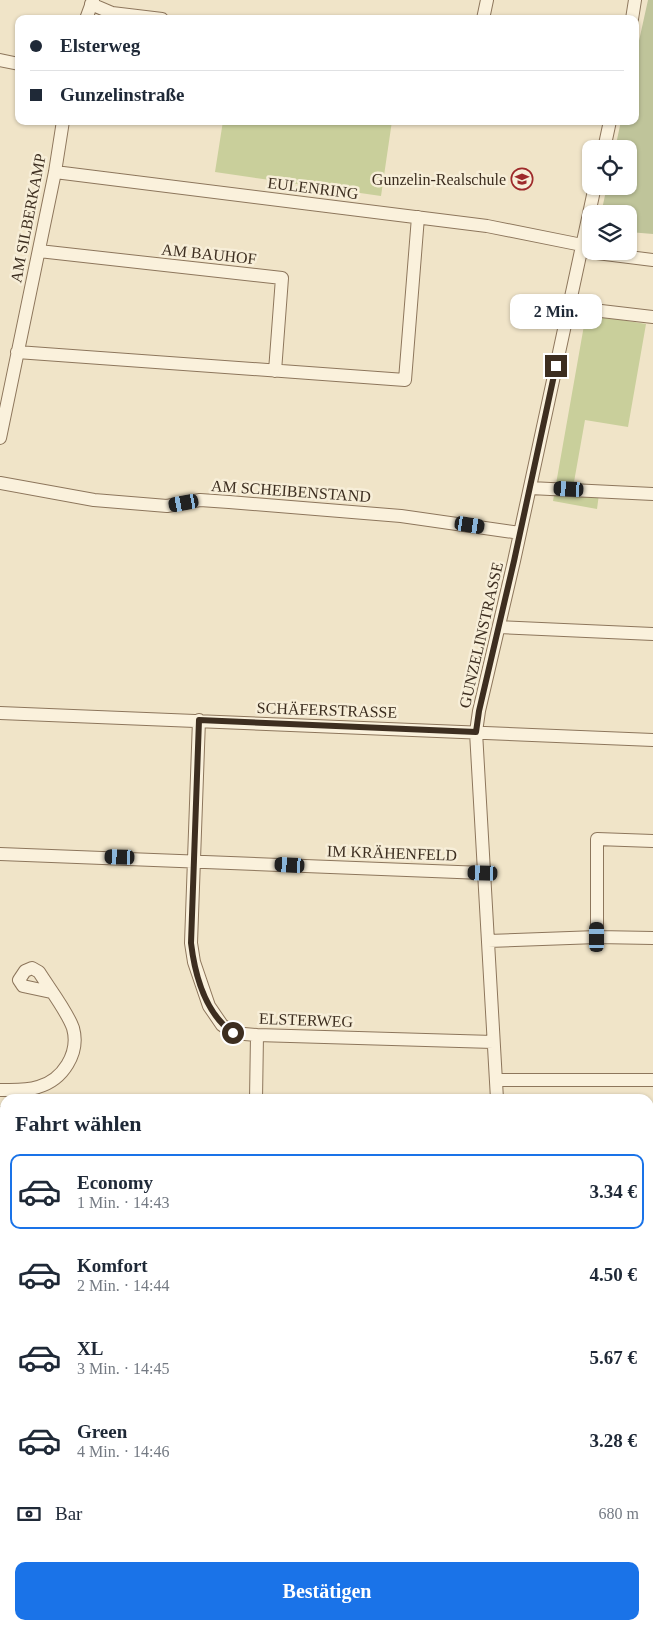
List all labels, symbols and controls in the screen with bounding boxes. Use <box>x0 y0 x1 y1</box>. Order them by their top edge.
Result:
text: Elsterweg <box>60 35 140 56</box>
text: Gunzelinstraße <box>60 84 185 105</box>
map controls <box>582 140 637 260</box>
button: locate <box>582 140 637 195</box>
street label: AM SILBERKAMP <box>7 152 49 284</box>
school or university icon: Gunzelin-Realschule <box>510 167 534 191</box>
place label: Gunzelin-Realschule <box>372 171 506 188</box>
street label: EULENRING <box>267 174 360 202</box>
button: layers <box>582 205 637 260</box>
street label: AM BAUHOF <box>161 241 258 267</box>
callout: 2 Min. <box>510 294 602 328</box>
text: 2 Min. <box>534 303 578 320</box>
route end <box>545 355 567 377</box>
street label: AM SCHEIBENSTAND <box>211 477 371 505</box>
car <box>553 481 584 497</box>
car <box>167 493 200 513</box>
car <box>454 515 485 535</box>
street label: GUNZELINSTRASSE <box>456 560 506 710</box>
street label: SCHÄFERSTRASSE <box>256 699 398 721</box>
street label: IM KRÄHENFELD <box>327 842 457 864</box>
car <box>104 849 135 865</box>
car <box>274 857 305 873</box>
car <box>467 865 498 881</box>
car <box>589 922 604 952</box>
street label: ELSTERWEG <box>259 1010 354 1030</box>
route start <box>222 1022 244 1044</box>
text: Fahrt wählen <box>15 1111 142 1136</box>
icon: car <box>17 1169 62 1214</box>
text: Economy <box>77 1172 153 1193</box>
text: 3.34 € <box>590 1181 637 1202</box>
text: 1 Min. · 14:43 <box>77 1194 169 1211</box>
icon: car <box>17 1252 62 1297</box>
text: Komfort <box>77 1255 148 1276</box>
text: 4.50 € <box>590 1264 637 1285</box>
text: 2 Min. · 14:44 <box>77 1277 169 1294</box>
icon: car <box>17 1335 62 1380</box>
text: XL <box>77 1338 103 1359</box>
text: 5.67 € <box>590 1347 637 1368</box>
text: 3 Min. · 14:45 <box>77 1360 169 1377</box>
icon: car <box>17 1418 62 1463</box>
text: Green <box>77 1421 127 1442</box>
text: 3.28 € <box>590 1430 637 1451</box>
text: 4 Min. · 14:46 <box>77 1443 169 1460</box>
icon: cash <box>15 1500 43 1528</box>
text: Bar <box>55 1503 82 1524</box>
text: 680 m <box>599 1505 639 1522</box>
button: Bestätigen <box>15 1562 639 1620</box>

